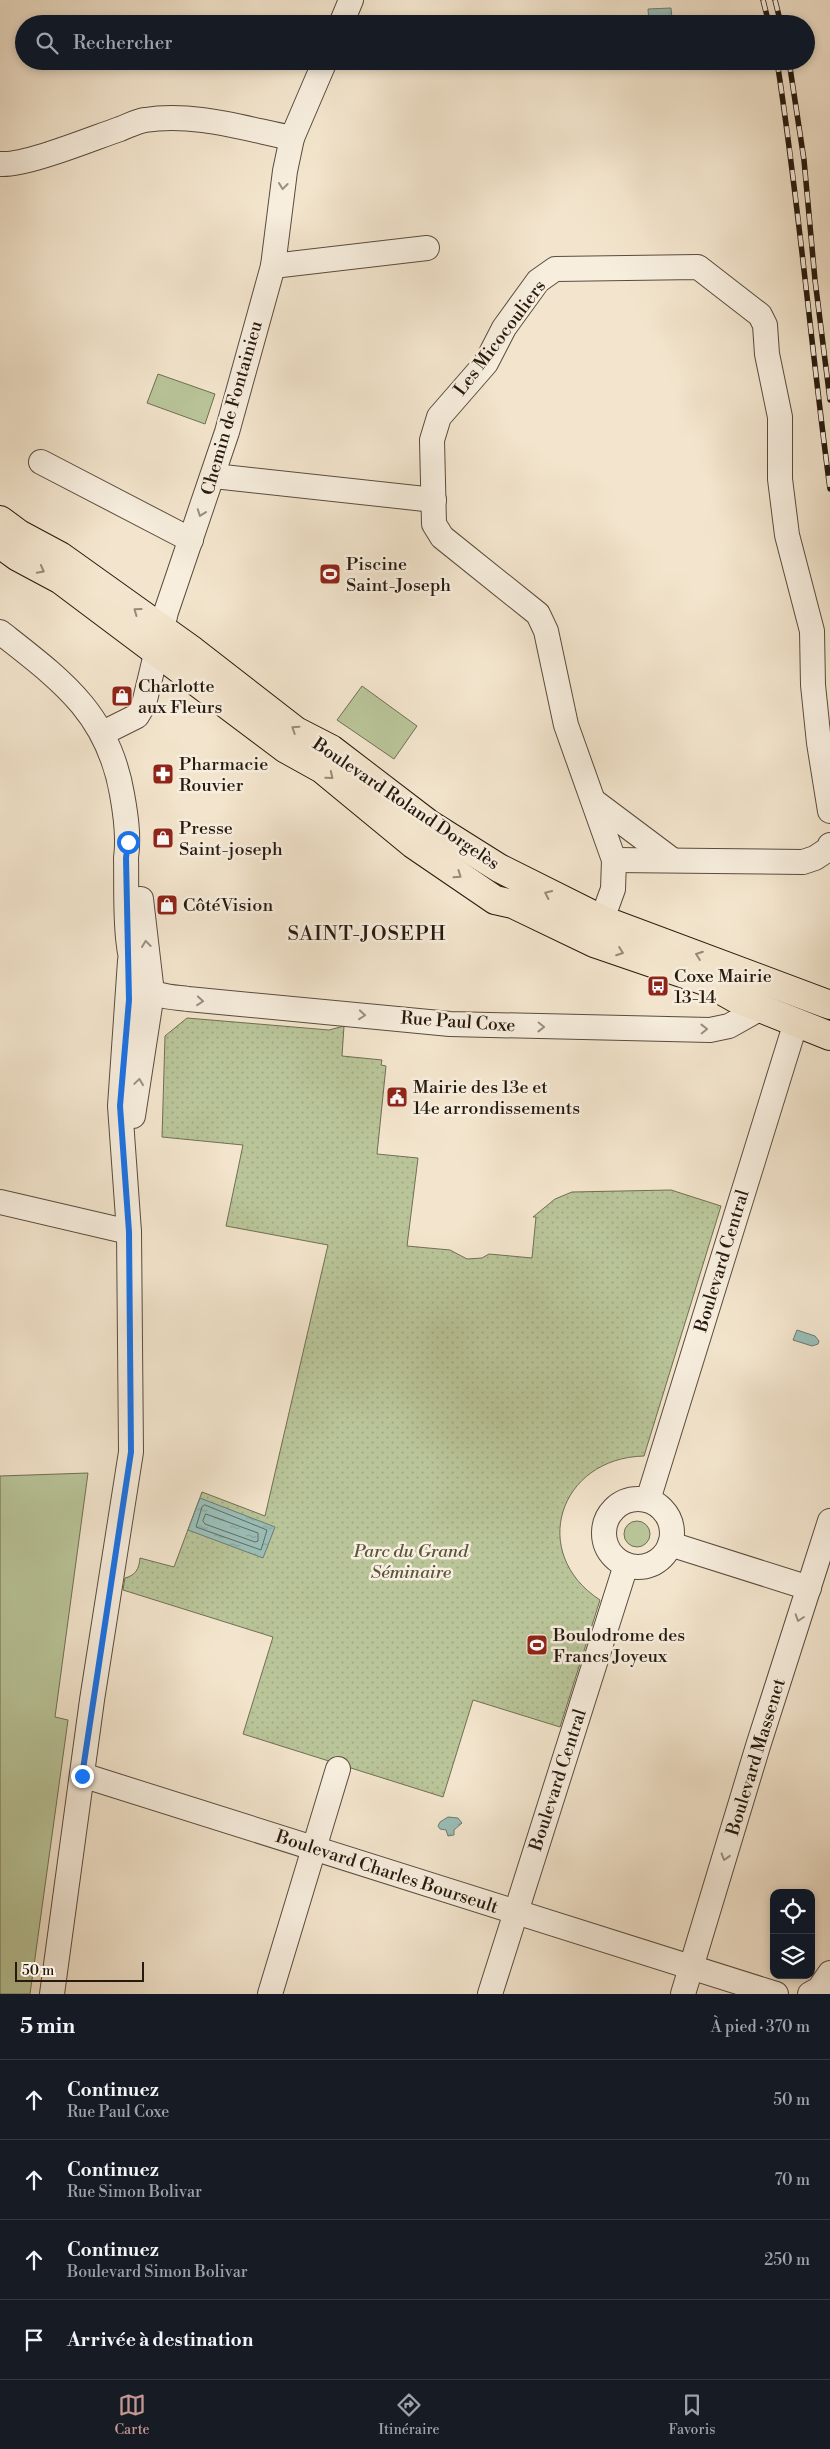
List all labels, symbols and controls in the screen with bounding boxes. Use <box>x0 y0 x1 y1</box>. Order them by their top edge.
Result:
search box <box>15 15 815 70</box>
icon: search <box>33 29 61 57</box>
text: Rechercher <box>73 31 172 55</box>
one-way arrow <box>278 182 289 190</box>
street label: Les Micocouliers <box>449 275 551 400</box>
street label: Chemin de Fontainieu <box>196 317 268 498</box>
one-way arrow <box>197 508 207 516</box>
place label: Piscine Saint-Joseph <box>346 553 451 597</box>
sports icon: Piscine Saint-Joseph <box>318 562 342 586</box>
one-way arrow <box>36 563 45 573</box>
one-way arrow <box>133 608 143 617</box>
place label: Charlotte aux Fleurs <box>138 675 222 719</box>
shop icon: Charlotte aux Fleurs <box>110 684 134 708</box>
one-way arrow <box>292 726 301 736</box>
street label: Boulevard Roland Dorgelès <box>307 732 504 875</box>
place label: Pharmacie Rouvier <box>179 753 268 797</box>
pharmacy icon: Pharmacie Rouvier <box>151 762 175 786</box>
one-way arrow <box>324 770 333 779</box>
place label: Presse Saint-joseph <box>179 817 283 861</box>
shop icon: Presse Saint-joseph <box>151 826 175 850</box>
route start <box>117 831 140 854</box>
one-way arrow <box>452 869 462 878</box>
one-way arrow <box>544 890 553 900</box>
shop icon: CôtéVision <box>155 893 179 917</box>
place label: CôtéVision <box>183 894 273 917</box>
district label: SAINT-JOSEPH <box>287 922 447 947</box>
one-way arrow <box>141 940 152 948</box>
one-way arrow <box>615 946 624 956</box>
one-way arrow <box>695 951 703 961</box>
place label: Coxe Mairie 13-14 <box>674 965 772 1009</box>
bus stop icon: Coxe Mairie 13-14 <box>646 974 670 998</box>
one-way arrow <box>196 995 204 1006</box>
street label: Rue Paul Coxe <box>400 1007 516 1037</box>
one-way arrow <box>358 1010 366 1021</box>
one-way arrow <box>538 1022 546 1032</box>
one-way arrow <box>700 1024 708 1035</box>
place label: Mairie des 13e et 14e arrondissements <box>413 1076 580 1120</box>
one-way arrow <box>134 1078 144 1087</box>
public building icon: Mairie des 13e et 14e arrondissements <box>385 1085 409 1109</box>
street label: Boulevard Central <box>689 1186 755 1336</box>
park label: Parc du Grand Séminaire <box>353 1540 469 1584</box>
one-way arrow <box>795 1613 805 1621</box>
place label: Boulodrome des Francs Joyeux <box>552 1624 685 1668</box>
sports icon: Boulodrome des Francs Joyeux <box>525 1633 549 1657</box>
street label: Boulevard Massenet <box>721 1675 791 1839</box>
street label: Boulevard Central <box>524 1706 592 1855</box>
route end <box>71 1765 94 1788</box>
street label: Boulevard Charles Bourseult <box>272 1825 502 1919</box>
one-way arrow <box>721 1852 731 1860</box>
map controls <box>770 1889 815 1979</box>
button: locate <box>770 1889 815 1934</box>
button: layers <box>770 1934 815 1979</box>
scale bar <box>15 1959 144 1982</box>
text: 50 m <box>22 1962 54 1980</box>
text: 5 min <box>20 2014 75 2040</box>
text: À pied · 370 m <box>711 2017 810 2037</box>
text: Continuez <box>67 2078 159 2102</box>
icon: ahead <box>20 2086 48 2114</box>
text: 50 m <box>773 2090 810 2110</box>
text: Rue Paul Coxe <box>67 2102 169 2122</box>
text: Continuez <box>67 2158 159 2182</box>
icon: ahead <box>20 2166 48 2194</box>
text: 70 m <box>774 2170 810 2190</box>
text: Rue Simon Bolivar <box>67 2182 202 2202</box>
text: Continuez <box>67 2238 159 2262</box>
icon: ahead <box>20 2246 48 2274</box>
text: 250 m <box>764 2250 810 2270</box>
text: Boulevard Simon Bolivar <box>67 2262 248 2282</box>
icon: arrive <box>20 2326 48 2354</box>
text: Arrivée à destination <box>67 2328 253 2352</box>
tab: Carte <box>115 2391 150 2439</box>
tab: Itinéraire <box>379 2391 440 2439</box>
tab: Favoris <box>669 2391 715 2439</box>

